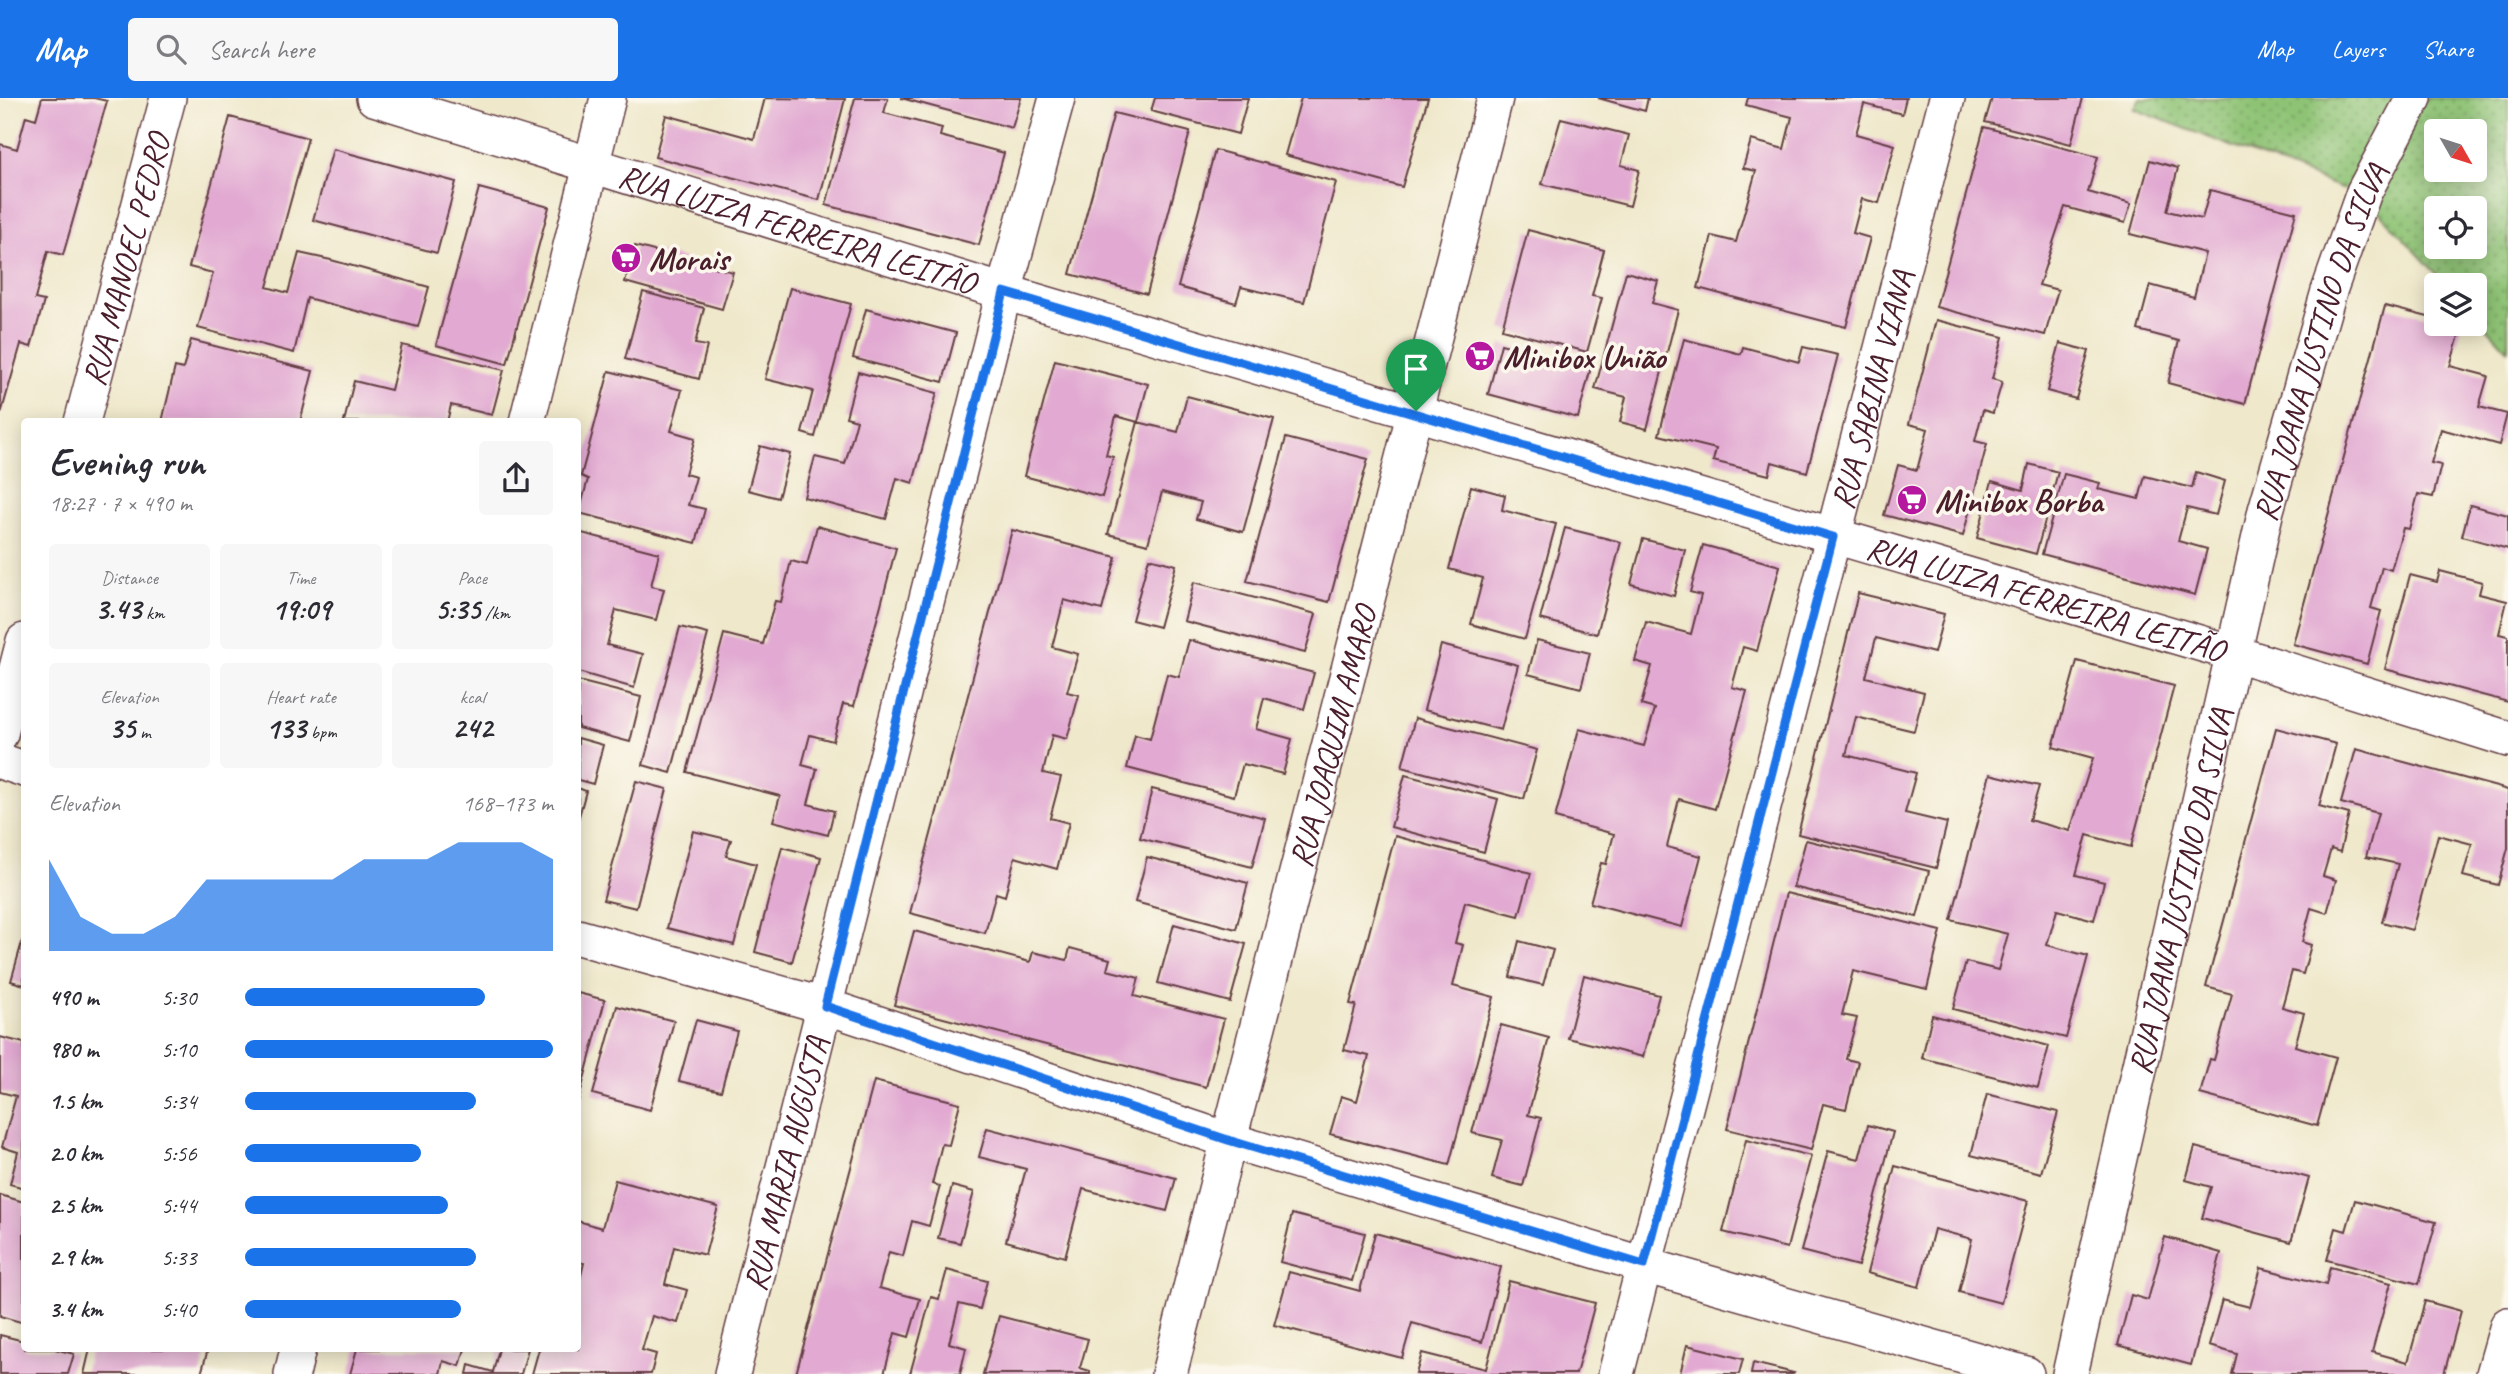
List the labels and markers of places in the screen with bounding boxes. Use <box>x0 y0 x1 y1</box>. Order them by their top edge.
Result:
place label: Morais <box>649 238 732 280</box>
supermarket icon: Morais <box>609 241 643 275</box>
place label: Minibox União <box>1503 336 1667 378</box>
pin <box>1386 339 1446 411</box>
supermarket icon: Minibox União <box>1463 339 1497 373</box>
place label: Minibox Borba <box>1935 480 2105 522</box>
supermarket icon: Minibox Borba <box>1895 483 1929 517</box>

